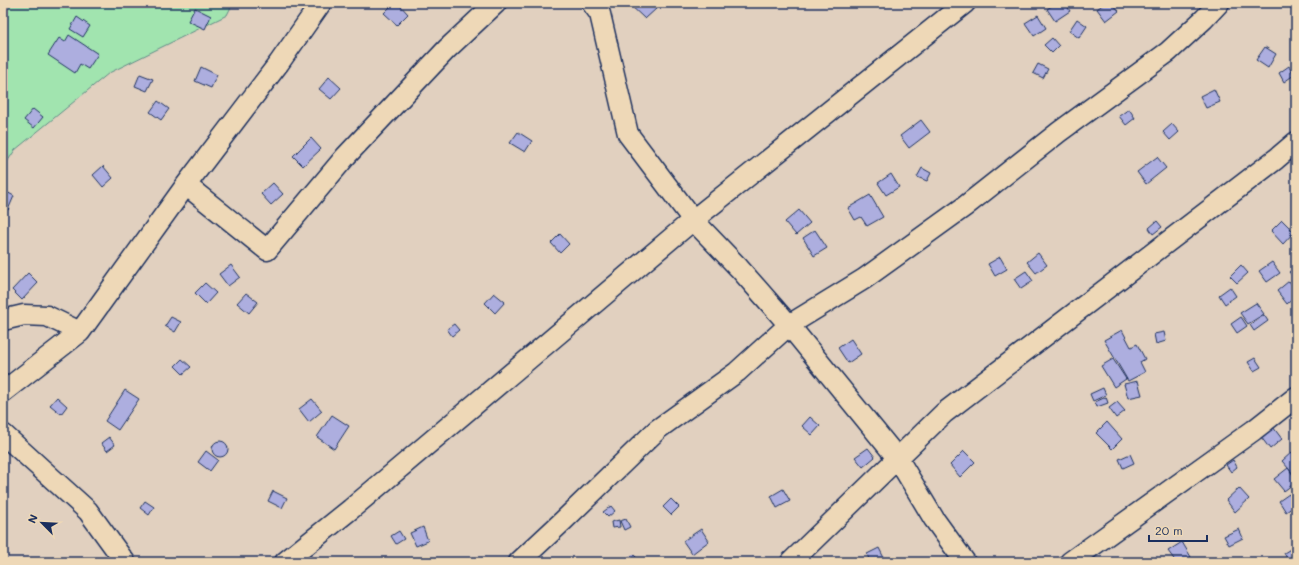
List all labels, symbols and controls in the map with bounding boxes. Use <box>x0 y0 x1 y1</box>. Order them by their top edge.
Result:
north arrow <box>22 503 62 543</box>
text: N <box>24 512 41 526</box>
scale bar <box>1149 517 1207 543</box>
text: 20 m <box>1155 522 1183 538</box>

